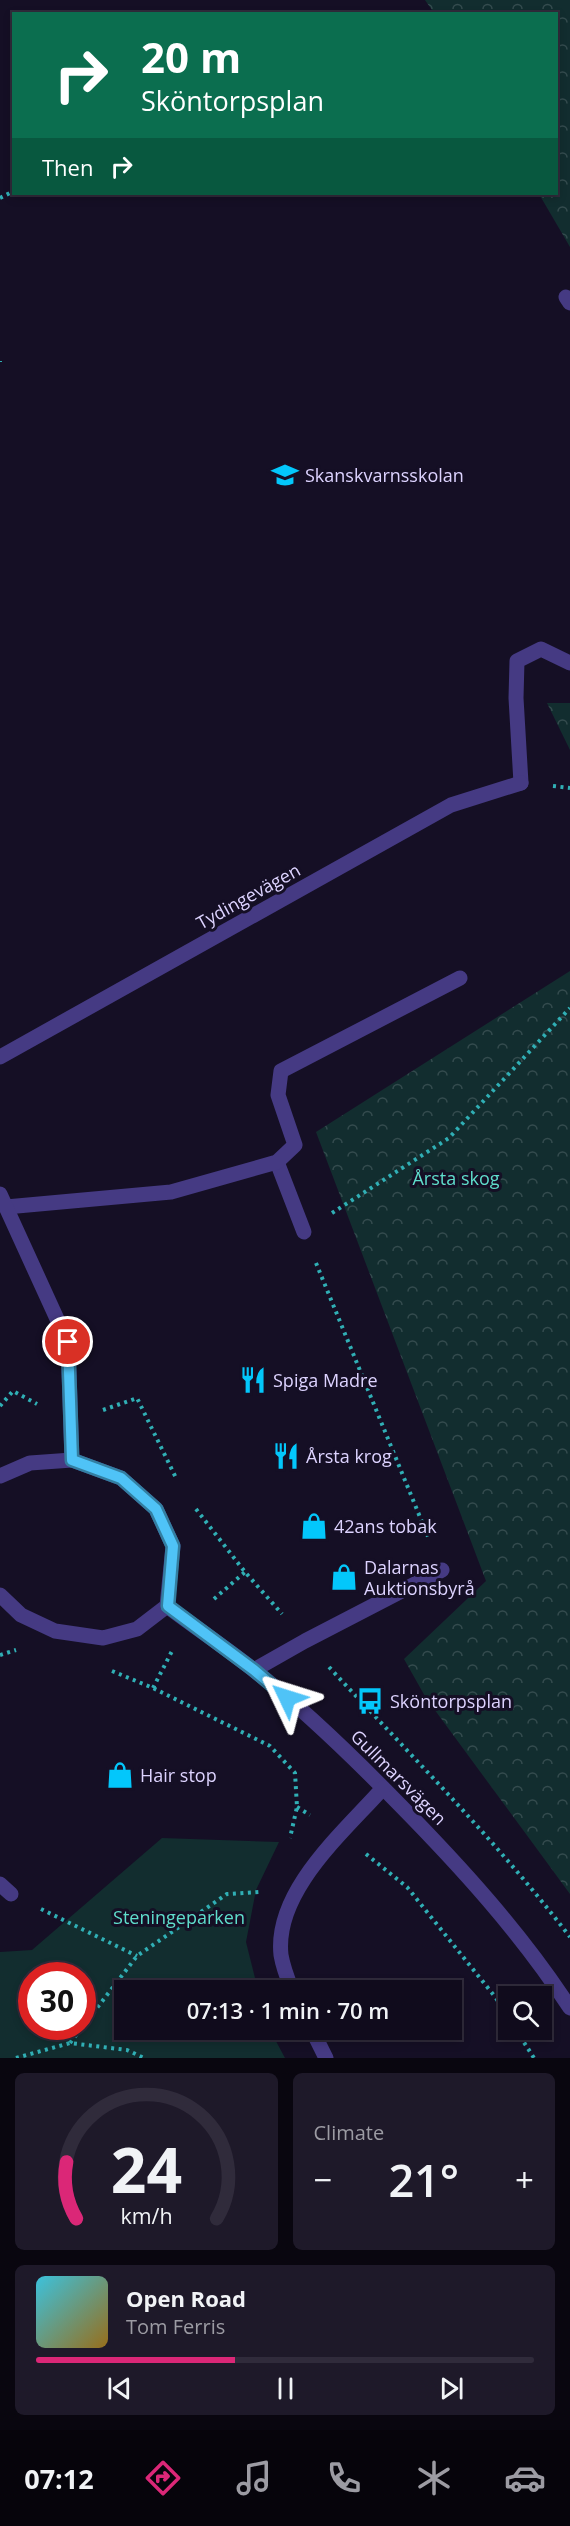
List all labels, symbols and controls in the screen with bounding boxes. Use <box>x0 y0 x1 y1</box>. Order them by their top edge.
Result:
text: 20 m <box>141 28 241 85</box>
icon: right <box>42 36 120 114</box>
text: Sköntorpsplan <box>141 82 324 119</box>
icon: right <box>105 150 138 183</box>
text: Then <box>42 152 93 182</box>
school or university icon: Skanskvarnsskolan <box>270 460 300 490</box>
place label: Skanskvarnsskolan <box>305 463 464 487</box>
street label: Tydingevägen <box>192 858 304 934</box>
park label: Årsta skog <box>412 1166 500 1190</box>
pin <box>42 1316 93 1367</box>
icon: arrive <box>51 1325 84 1358</box>
restaurant icon: Spiga Madre <box>238 1365 268 1395</box>
place label: Spiga Madre <box>273 1368 378 1392</box>
restaurant icon: Årsta krog <box>271 1441 301 1471</box>
place label: Årsta krog <box>306 1444 392 1468</box>
shop icon: 42ans tobak <box>299 1511 329 1541</box>
place label: 42ans tobak <box>334 1514 437 1538</box>
place label: Dalarnas Auktionsbyrå <box>364 1555 475 1600</box>
shop icon: Dalarnas Auktionsbyrå <box>329 1562 359 1592</box>
position arrow <box>255 1666 319 1730</box>
bus stop icon: Sköntorpsplan <box>355 1686 385 1716</box>
place label: Sköntorpsplan <box>390 1689 512 1713</box>
street label: Gullmarsvägen <box>346 1724 452 1830</box>
shop icon: Hair stop <box>105 1760 135 1790</box>
place label: Hair stop <box>140 1763 217 1787</box>
park label: Steningeparken <box>113 1905 245 1929</box>
speed limit sign: 30 <box>18 1962 96 2040</box>
map controls <box>498 1986 552 2040</box>
button: search <box>498 1986 552 2040</box>
text: 07:13 · 1 min · 70 m <box>187 1995 389 2025</box>
text: Climate <box>314 2119 384 2146</box>
text: 24 <box>111 2126 182 2211</box>
text: 21° <box>388 2149 459 2210</box>
text: − <box>314 2157 332 2202</box>
text: + <box>515 2157 534 2202</box>
text: km/h <box>120 2201 172 2230</box>
text: Open Road <box>126 2283 246 2313</box>
text: Tom Ferris <box>126 2313 225 2340</box>
icon: previous <box>103 2372 136 2405</box>
icon: pause <box>269 2372 302 2405</box>
icon: next <box>435 2372 468 2405</box>
icon: directions <box>142 2457 184 2499</box>
icon: music <box>233 2457 275 2499</box>
icon: phone <box>323 2457 365 2499</box>
icon: climate <box>413 2457 455 2499</box>
icon: car <box>504 2457 546 2499</box>
text: 07:12 <box>24 2460 94 2497</box>

